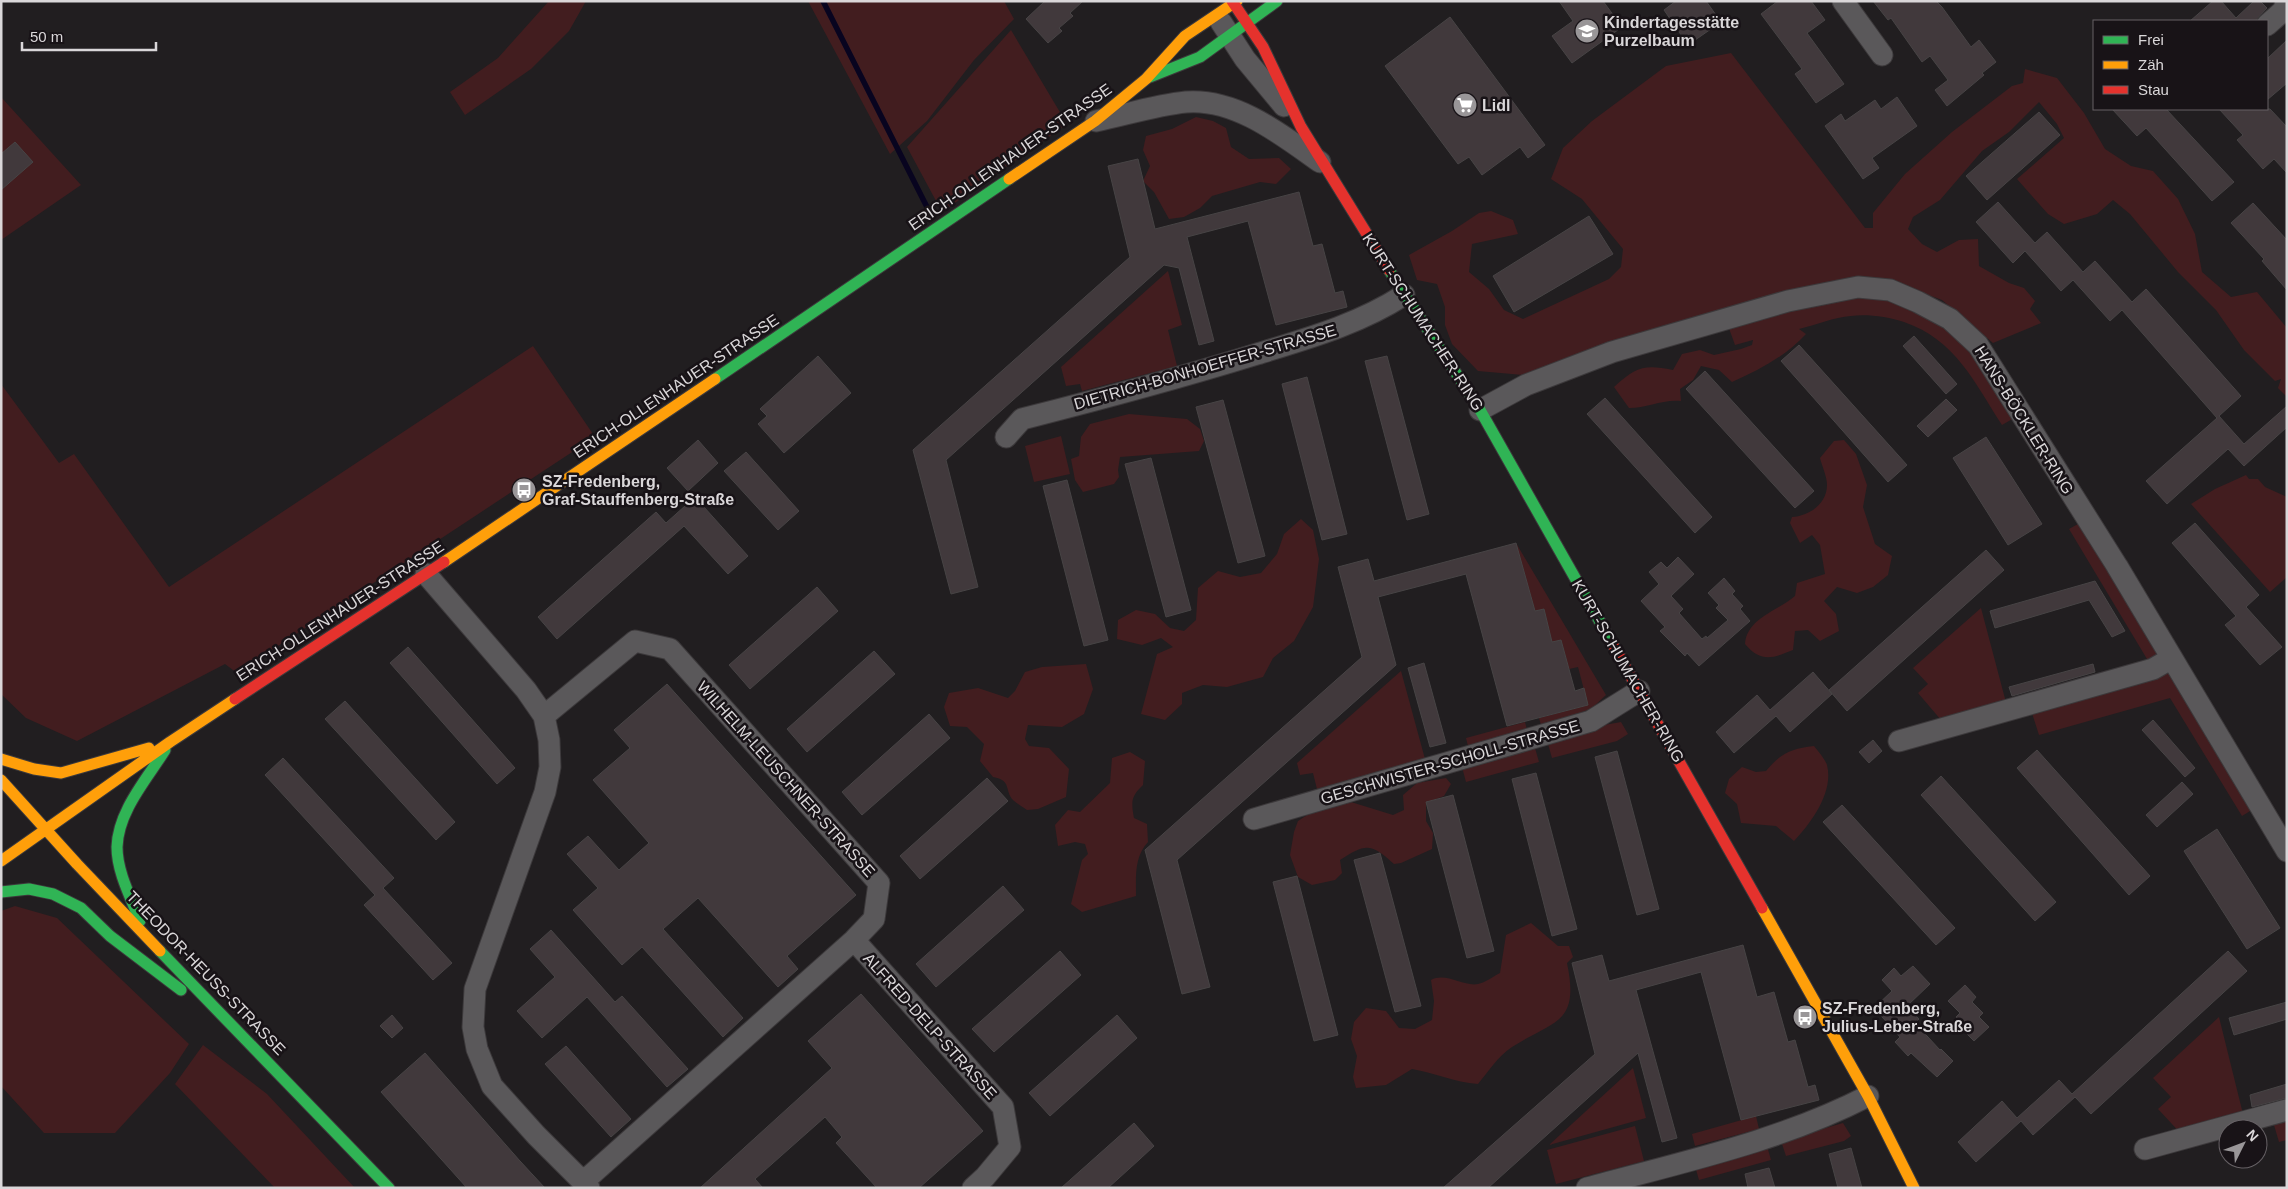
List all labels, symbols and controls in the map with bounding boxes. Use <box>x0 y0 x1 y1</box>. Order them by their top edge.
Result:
place label: Kindertagesstätte Purzelbaum <box>1604 14 1739 49</box>
school or university icon: Kindertagesstätte Purzelbaum <box>1574 18 1600 44</box>
scale bar <box>22 20 156 52</box>
legend <box>2093 20 2268 110</box>
text: 50 m <box>30 28 63 45</box>
text: Frei <box>2138 31 2164 48</box>
text: Zäh <box>2138 56 2164 73</box>
street label: ERICH-OLLENHAUER-STRASSE <box>905 80 1115 234</box>
text: Stau <box>2138 81 2169 98</box>
supermarket icon: Lidl <box>1452 92 1478 118</box>
place label: Lidl <box>1482 97 1510 114</box>
street label: KURT-SCHUMACHER-RING <box>1359 230 1487 414</box>
street label: ERICH-OLLENHAUER-STRASSE <box>570 311 782 461</box>
street label: DIETRICH-BONHOEFFER-STRASSE <box>1072 321 1338 413</box>
street label: HANS-BÖCKLER-RING <box>1971 343 2077 497</box>
place label: SZ-Fredenberg, Graf-Stauffenberg-Straße <box>542 473 734 508</box>
bus stop icon: SZ-Fredenberg, Graf-Stauffenberg-Straße <box>511 477 537 503</box>
street label: ERICH-OLLENHAUER-STRASSE <box>233 538 447 684</box>
street label: KURT-SCHUMACHER-RING <box>1569 577 1687 765</box>
street label: WILHELM-LEUSCHNER-STRASSE <box>694 678 878 880</box>
street label: GESCHWISTER-SCHOLL-STRASSE <box>1319 717 1581 807</box>
street label: THEODOR-HEUSS-STRASSE <box>123 888 289 1058</box>
street label: ALFRED-DELP-STRASSE <box>860 950 1000 1102</box>
place label: SZ-Fredenberg, Julius-Leber-Straße <box>1822 1000 1972 1035</box>
bus stop icon: SZ-Fredenberg, Julius-Leber-Straße <box>1792 1004 1818 1030</box>
north arrow <box>2218 1119 2268 1169</box>
text: N <box>2243 1126 2262 1144</box>

